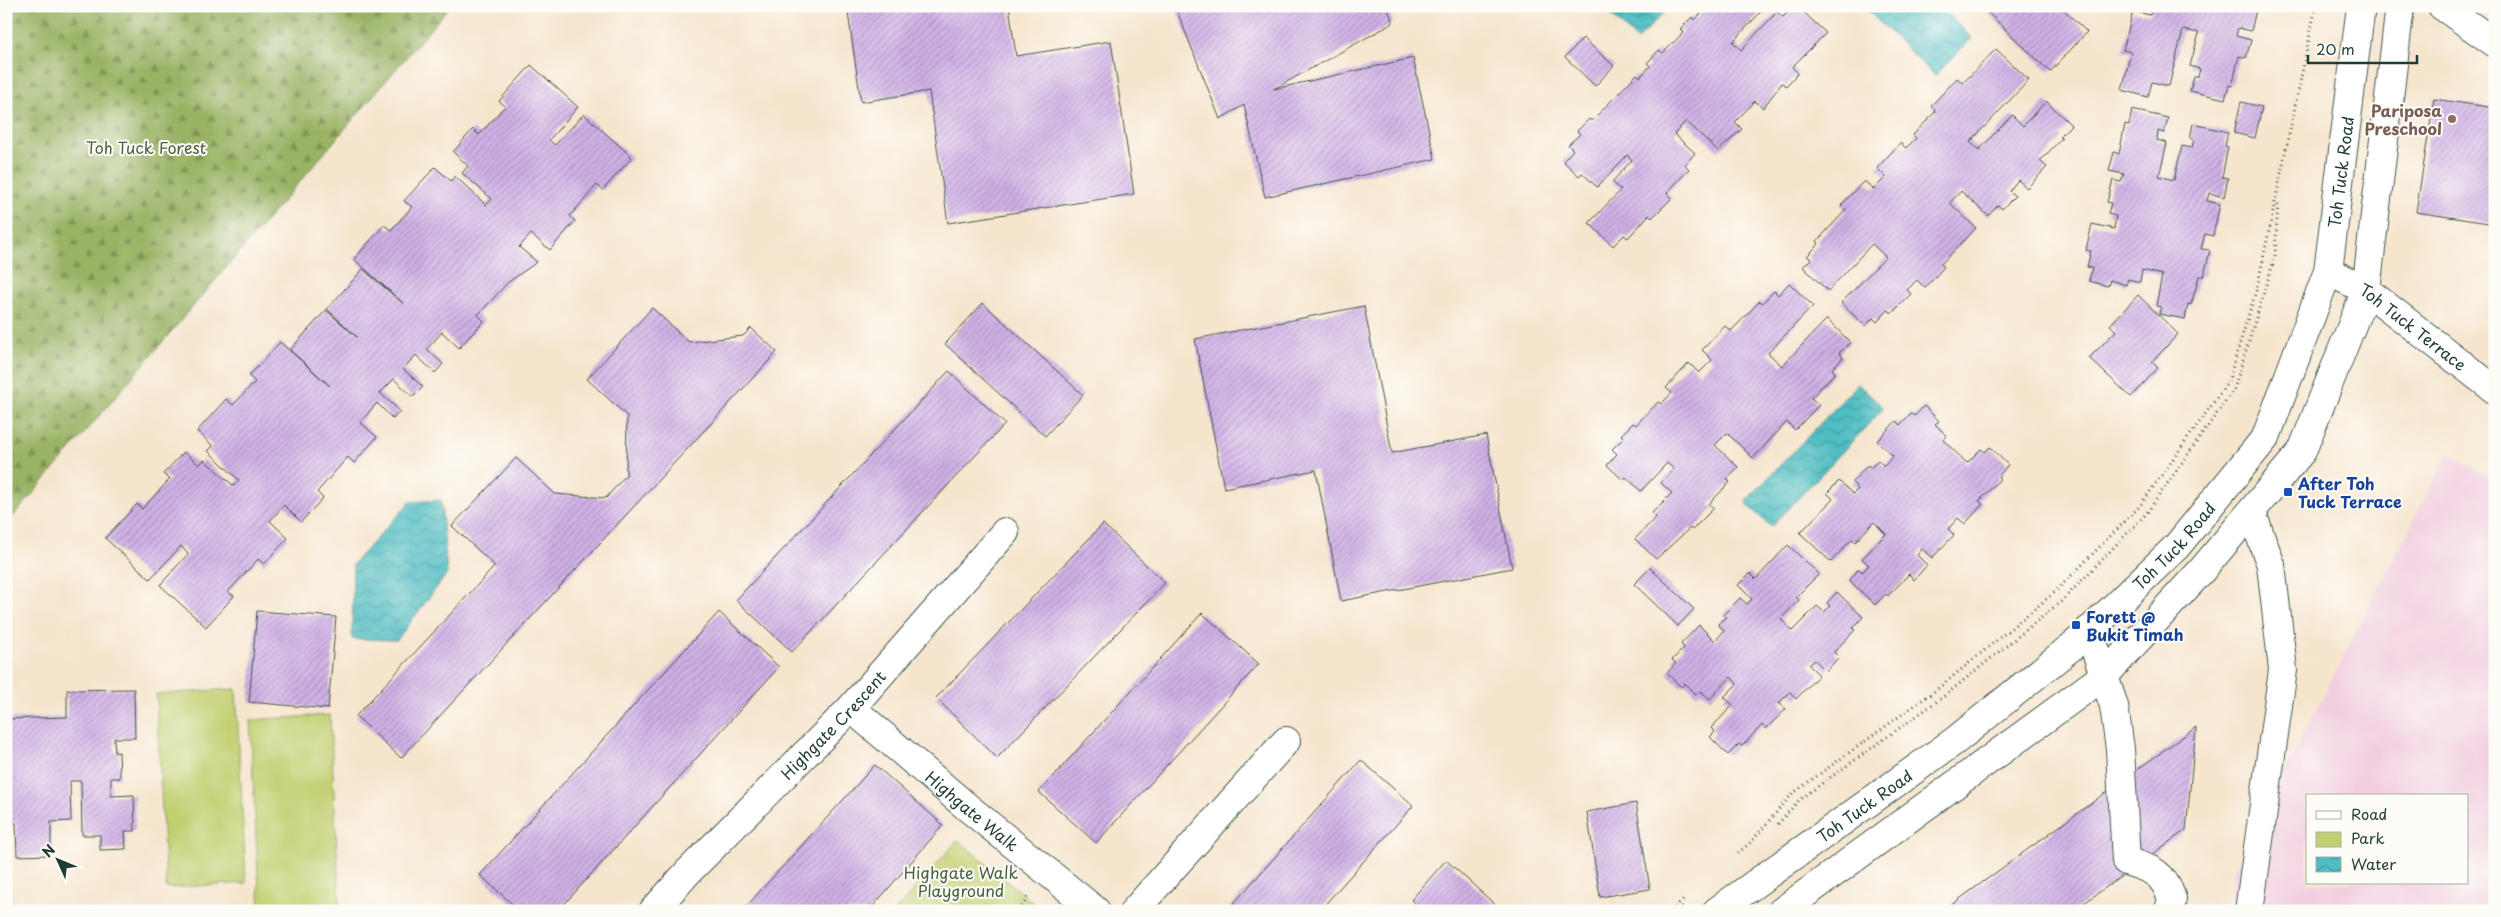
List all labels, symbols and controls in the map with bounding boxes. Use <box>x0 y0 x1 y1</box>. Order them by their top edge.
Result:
scale bar <box>2308 32 2417 64</box>
text: 20 m <box>2316 37 2355 60</box>
place label: Pariposa Preschool <box>2364 98 2442 140</box>
marker: Pariposa Preschool <box>2446 113 2458 125</box>
street label: Toh Tuck Road <box>2321 115 2359 229</box>
park label: Toh Tuck Forest <box>86 135 206 159</box>
street label: Toh Tuck Terrace <box>2356 277 2472 376</box>
place label: After Toh Tuck Terrace <box>2297 471 2402 513</box>
marker: After Toh Tuck Terrace <box>2282 486 2294 498</box>
street label: Toh Tuck Road <box>2127 497 2220 595</box>
place label: Forett @ Bukit Timah <box>2086 604 2184 646</box>
marker: Forett @ Bukit Timah <box>2070 619 2082 631</box>
street label: Highgate Crescent <box>775 665 891 785</box>
street label: Toh Tuck Road <box>1812 763 1917 848</box>
street label: Highgate Walk <box>921 765 1024 857</box>
legend <box>2306 794 2468 884</box>
text: Road <box>2351 802 2387 825</box>
text: Park <box>2351 826 2385 849</box>
north arrow <box>32 834 82 884</box>
text: N <box>37 839 60 862</box>
text: Water <box>2351 852 2396 875</box>
park label: Highgate Walk Playground <box>904 860 1018 902</box>

